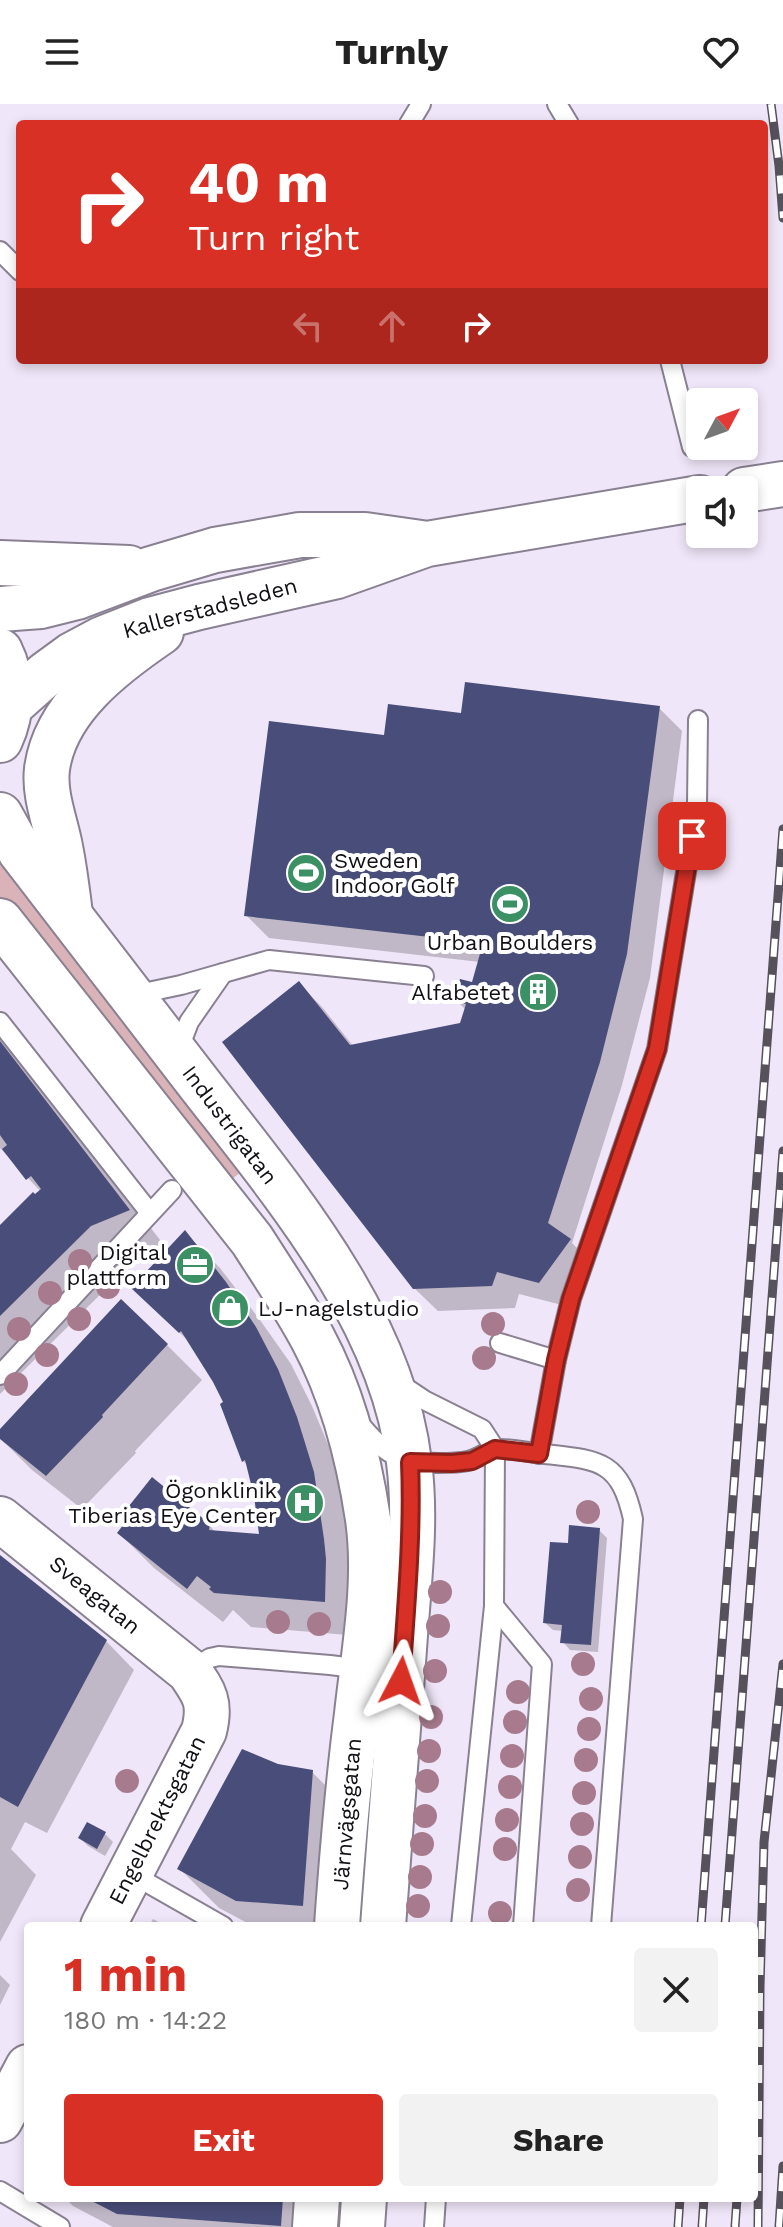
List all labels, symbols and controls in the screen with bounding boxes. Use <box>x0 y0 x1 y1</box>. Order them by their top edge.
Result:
icon: menu <box>40 30 84 74</box>
icon: heart <box>699 30 743 74</box>
text: Turnly <box>335 31 448 73</box>
text: 40 m <box>188 150 329 216</box>
icon: right <box>56 152 160 256</box>
text: Turn right <box>188 217 359 259</box>
icon: left <box>286 304 330 348</box>
icon: ahead <box>370 304 414 348</box>
icon: right <box>454 304 498 348</box>
north arrow <box>686 388 758 460</box>
map controls <box>686 388 758 548</box>
button: sound <box>686 476 758 548</box>
street label: Kallerstadsleden <box>120 573 300 643</box>
pin <box>658 802 726 870</box>
icon: arrive <box>670 814 714 858</box>
place label: Sweden Indoor Golf <box>334 848 455 898</box>
sports icon: Sweden Indoor Golf <box>285 852 327 894</box>
sports icon: Urban Boulders <box>489 883 531 925</box>
place label: Urban Boulders <box>427 930 593 955</box>
building icon: Alfabetet <box>517 971 559 1013</box>
place label: Alfabetet <box>411 980 510 1005</box>
street label: Industrigatan <box>177 1061 283 1189</box>
place label: Digital plattform <box>66 1240 167 1290</box>
office icon: Digital plattform <box>174 1244 216 1286</box>
shop icon: LJ-nagelstudio <box>209 1287 251 1329</box>
place label: LJ-nagelstudio <box>258 1296 419 1321</box>
place label: Ögonklinik Tiberias Eye Center <box>68 1478 277 1528</box>
hospital icon: Ögonklinik Tiberias Eye Center <box>284 1482 326 1524</box>
street label: Sveagatan <box>45 1551 145 1639</box>
position arrow <box>359 1639 443 1723</box>
street label: Engelbrektsgatan <box>104 1731 210 1909</box>
street label: Järnvägsgatan <box>328 1737 366 1891</box>
text: 1 min <box>64 1946 187 2003</box>
button: close <box>634 1948 718 2032</box>
text: 180 m · 14:22 <box>64 2005 227 2035</box>
button: Exit <box>64 2094 383 2186</box>
button: Share <box>399 2094 718 2186</box>

